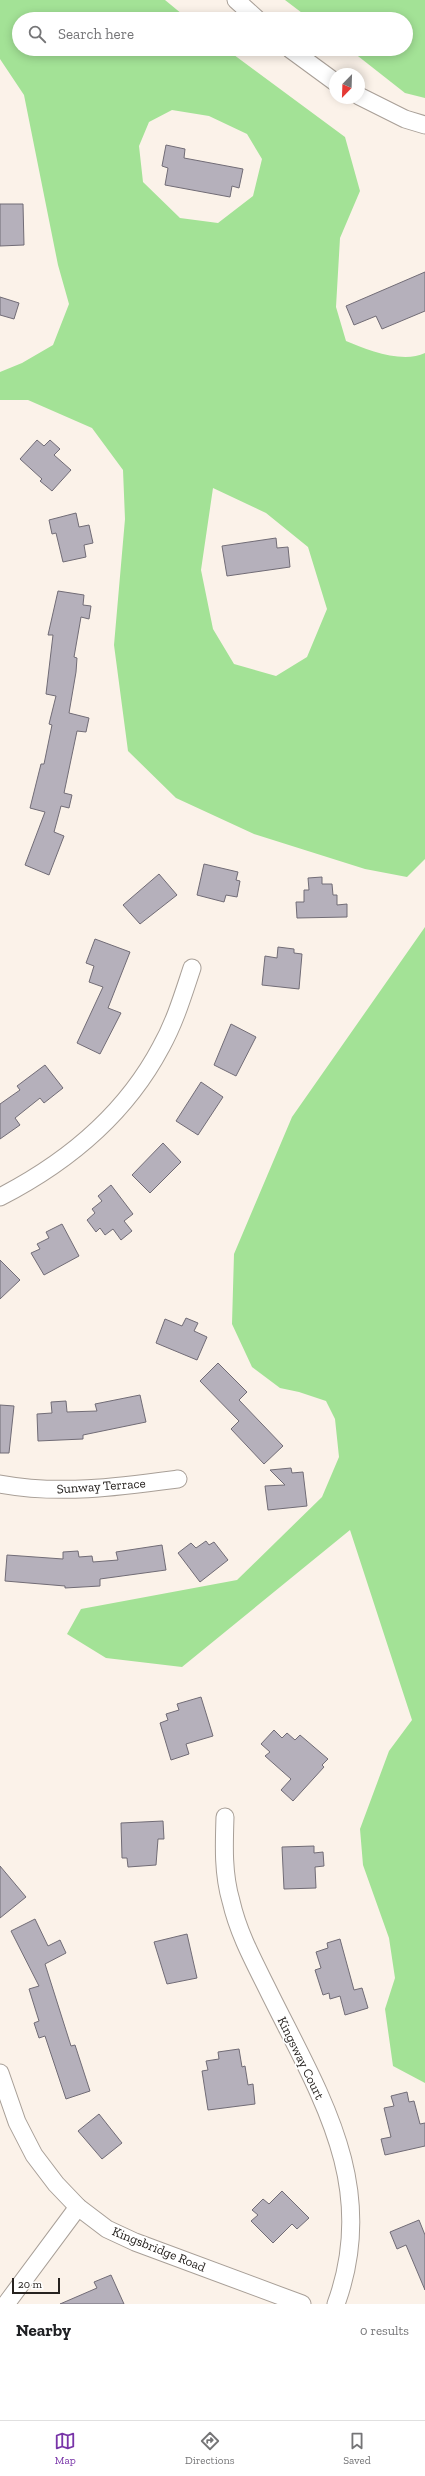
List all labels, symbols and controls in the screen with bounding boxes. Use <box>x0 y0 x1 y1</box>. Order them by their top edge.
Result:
search box <box>12 12 413 56</box>
icon: search <box>26 23 48 45</box>
text: Search here <box>58 25 134 43</box>
north arrow <box>329 68 365 104</box>
street label: Sunway Terrace <box>56 1475 146 1497</box>
street label: Kingsway Court <box>274 2014 328 2102</box>
street label: Kingsbridge Road <box>110 2223 208 2275</box>
scale bar <box>12 2276 60 2295</box>
text: 20 m <box>18 2278 42 2291</box>
text: Nearby <box>16 2320 71 2340</box>
text: 0 results <box>360 2323 409 2338</box>
tab: Map <box>54 2430 76 2467</box>
tab: Directions <box>185 2430 235 2467</box>
tab: Saved <box>343 2430 371 2467</box>

